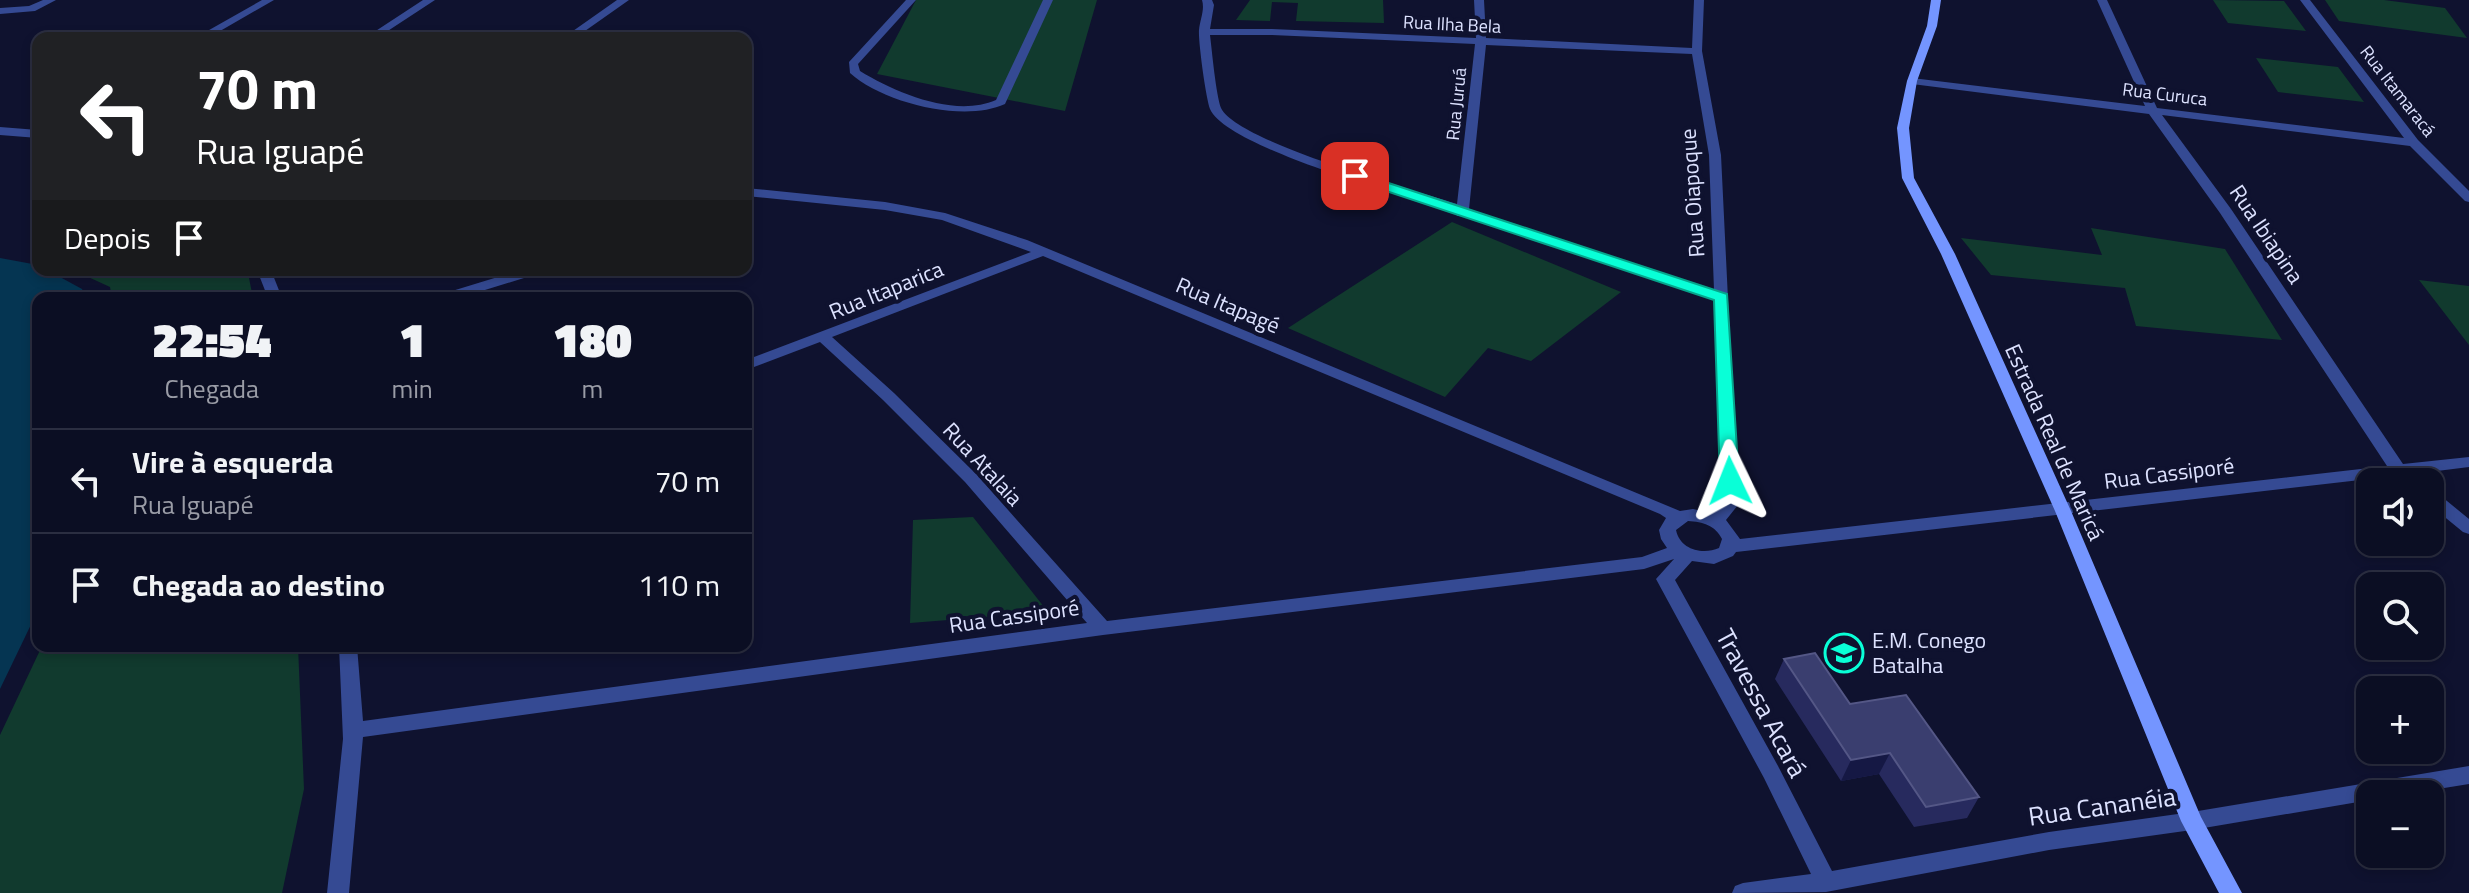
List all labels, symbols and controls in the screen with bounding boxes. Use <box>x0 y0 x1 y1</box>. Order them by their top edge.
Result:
street label: Rua Ilha Bela <box>1402 8 1502 40</box>
street label: Rua Itamaracá <box>2354 40 2442 142</box>
text: 70 m <box>196 46 318 131</box>
icon: left <box>64 64 168 168</box>
street label: Rua Juruá <box>1439 66 1473 142</box>
street label: Rua Curuca <box>2121 75 2209 113</box>
text: Rua Iguapé <box>196 123 364 178</box>
street label: Rua Oiapoque <box>1671 127 1713 259</box>
pin <box>1321 142 1389 210</box>
icon: arrive <box>1333 154 1377 198</box>
street label: Rua Ibiapina <box>2221 178 2313 290</box>
text: Depois <box>64 215 151 261</box>
icon: arrive <box>167 216 211 260</box>
street label: Rua Itaparica <box>824 252 948 328</box>
street label: Rua Itapagé <box>1171 268 1285 342</box>
text: 22:54 <box>152 303 271 376</box>
text: 1 <box>399 303 425 376</box>
text: 180 <box>553 303 632 376</box>
street label: Estrada Real de Maricá <box>1996 338 2114 546</box>
text: Chegada <box>165 369 259 408</box>
text: min <box>391 369 433 408</box>
text: m <box>582 369 603 408</box>
street label: Rua Atalaia <box>935 414 1031 514</box>
text: Vire à esquerda <box>132 439 333 485</box>
position arrow <box>1688 439 1772 523</box>
street label: Rua Cassiporé <box>2102 448 2236 498</box>
text: 70 m <box>655 458 720 504</box>
icon: left <box>64 459 108 503</box>
map controls <box>2356 468 2444 868</box>
button: sound <box>2356 468 2444 556</box>
text: Rua Iguapé <box>132 485 254 524</box>
text: Chegada ao destino <box>132 562 385 608</box>
text: 110 m <box>638 562 720 608</box>
icon: arrive <box>64 563 108 607</box>
button: search <box>2356 572 2444 660</box>
street label: Rua Cassiporé <box>947 590 1081 642</box>
street label: Travessa Acará <box>1706 622 1818 784</box>
place label: E.M. Conego Batalha <box>1872 623 1986 682</box>
school or university icon: E.M. Conego Batalha <box>1823 632 1865 674</box>
button: + <box>2356 676 2444 764</box>
street label: Rua Cananéia <box>2026 776 2178 836</box>
button: − <box>2356 780 2444 868</box>

